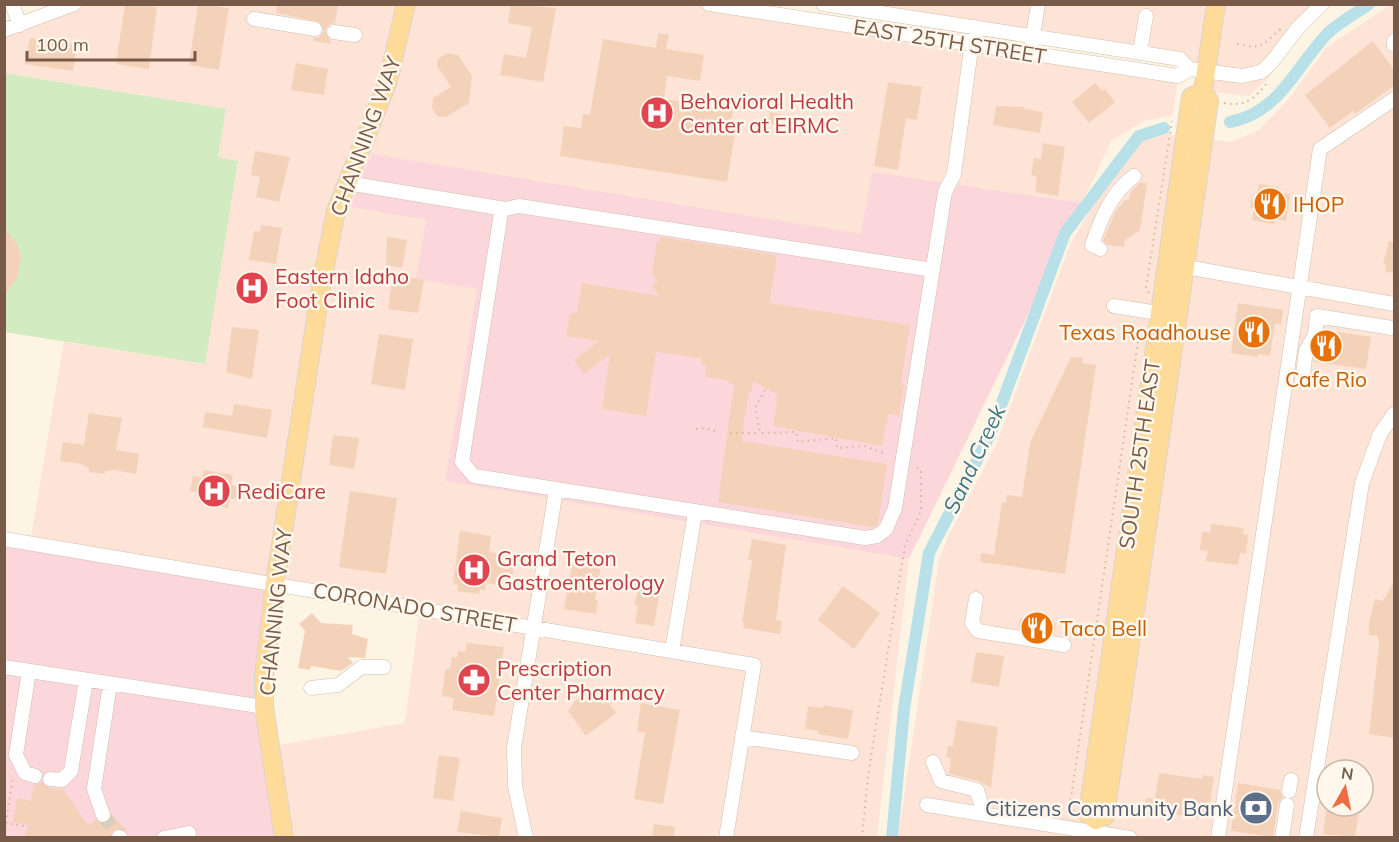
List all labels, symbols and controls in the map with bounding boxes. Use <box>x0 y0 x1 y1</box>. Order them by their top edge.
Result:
street label: EAST 25TH STREET <box>852 13 1049 69</box>
scale bar <box>27 24 195 62</box>
text: 100 m <box>36 33 89 56</box>
street label: CHANNING WAY <box>324 52 406 219</box>
place label: Behavioral Health Center at EIRMC <box>680 88 854 138</box>
hospital icon: Behavioral Health Center at EIRMC <box>639 95 675 131</box>
restaurant icon: IHOP <box>1252 186 1288 222</box>
place label: IHOP <box>1293 191 1344 217</box>
place label: Eastern Idaho Foot Clinic <box>275 263 409 313</box>
hospital icon: Eastern Idaho Foot Clinic <box>234 270 270 306</box>
restaurant icon: Texas Roadhouse <box>1236 314 1272 350</box>
place label: Texas Roadhouse <box>1059 319 1231 345</box>
restaurant icon: Cafe Rio <box>1308 328 1344 364</box>
street label: SOUTH 25TH EAST <box>1113 357 1165 550</box>
place label: Cafe Rio <box>1285 366 1367 392</box>
water label: Sand Creek <box>937 400 1012 518</box>
hospital icon: RediCare <box>196 473 232 509</box>
place label: RediCare <box>237 478 326 504</box>
street label: CHANNING WAY <box>253 527 297 697</box>
place label: Grand Teton Gastroenterology <box>497 545 665 595</box>
hospital icon: Grand Teton Gastroenterology <box>456 552 492 588</box>
street label: CORONADO STREET <box>311 576 519 638</box>
restaurant icon: Taco Bell <box>1019 610 1055 646</box>
place label: Taco Bell <box>1060 615 1147 641</box>
place label: Prescription Center Pharmacy <box>497 655 665 705</box>
pharmacy icon: Prescription Center Pharmacy <box>456 662 492 698</box>
north arrow <box>1315 758 1375 818</box>
text: N <box>1340 762 1355 784</box>
bank icon: Citizens Community Bank <box>1238 790 1274 826</box>
place label: Citizens Community Bank <box>985 795 1233 821</box>

